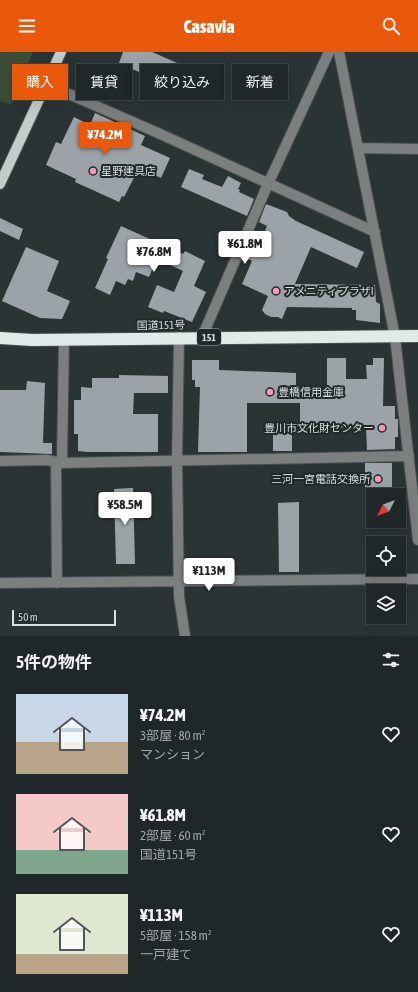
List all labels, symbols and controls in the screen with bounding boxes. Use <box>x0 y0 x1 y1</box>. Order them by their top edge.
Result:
icon: menu <box>16 15 38 37</box>
icon: search <box>380 15 402 37</box>
text: Casavia <box>183 16 235 37</box>
chip: 購入 <box>12 64 68 100</box>
chip: 賃貸 <box>76 64 132 100</box>
chip: 絞り込み <box>140 64 224 100</box>
chip: 新着 <box>232 64 288 100</box>
pin: ¥74.2M <box>72 122 138 156</box>
text: ¥74.2M <box>87 127 123 142</box>
place label: 星野建具店 <box>101 165 156 177</box>
marker: 星野建具店 <box>88 166 98 176</box>
pin: ¥61.8M <box>212 231 278 265</box>
text: ¥61.8M <box>227 236 263 251</box>
pin: ¥76.8M <box>121 239 187 273</box>
text: ¥76.8M <box>136 244 172 259</box>
place label: アメニティプラザI <box>284 285 374 297</box>
marker: アメニティプラザI <box>271 286 281 296</box>
street label: 国道151号 <box>137 319 185 331</box>
road number: 151 <box>197 329 221 345</box>
place label: 豊橋信用金庫 <box>278 386 344 398</box>
marker: 豊橋信用金庫 <box>265 387 275 397</box>
place label: 豊川市文化財センター <box>264 422 374 434</box>
marker: 豊川市文化財センター <box>377 423 387 433</box>
place label: 三河一宮電話交換所 <box>271 473 371 485</box>
marker: 三河一宮電話交換所 <box>373 474 383 484</box>
north arrow <box>366 488 406 528</box>
map controls <box>366 488 406 624</box>
pin: ¥58.5M <box>92 492 158 526</box>
text: ¥58.5M <box>107 497 143 512</box>
button: locate <box>366 536 406 576</box>
pin: ¥113M <box>181 558 237 592</box>
text: ¥113M <box>193 563 225 578</box>
button: layers <box>366 584 406 624</box>
scale bar <box>12 608 116 627</box>
text: 50 m <box>18 611 38 623</box>
icon: filters <box>380 649 402 671</box>
text: 5件の物件 <box>16 652 92 672</box>
text: ¥74.2M <box>140 705 186 725</box>
icon: home <box>48 710 96 758</box>
icon: heart <box>380 723 402 745</box>
text: 3部屋 · 80 m² <box>140 728 205 743</box>
text: マンション <box>140 747 205 762</box>
text: ¥61.8M <box>140 805 186 825</box>
icon: home <box>48 810 96 858</box>
icon: heart <box>380 823 402 845</box>
text: 2部屋 · 60 m² <box>140 828 205 843</box>
text: 国道151号 <box>140 847 197 862</box>
text: ¥113M <box>140 905 183 925</box>
icon: home <box>48 910 96 958</box>
icon: heart <box>380 923 402 945</box>
text: 5部屋 · 158 m² <box>140 928 212 943</box>
text: 一戸建て <box>140 947 192 962</box>

